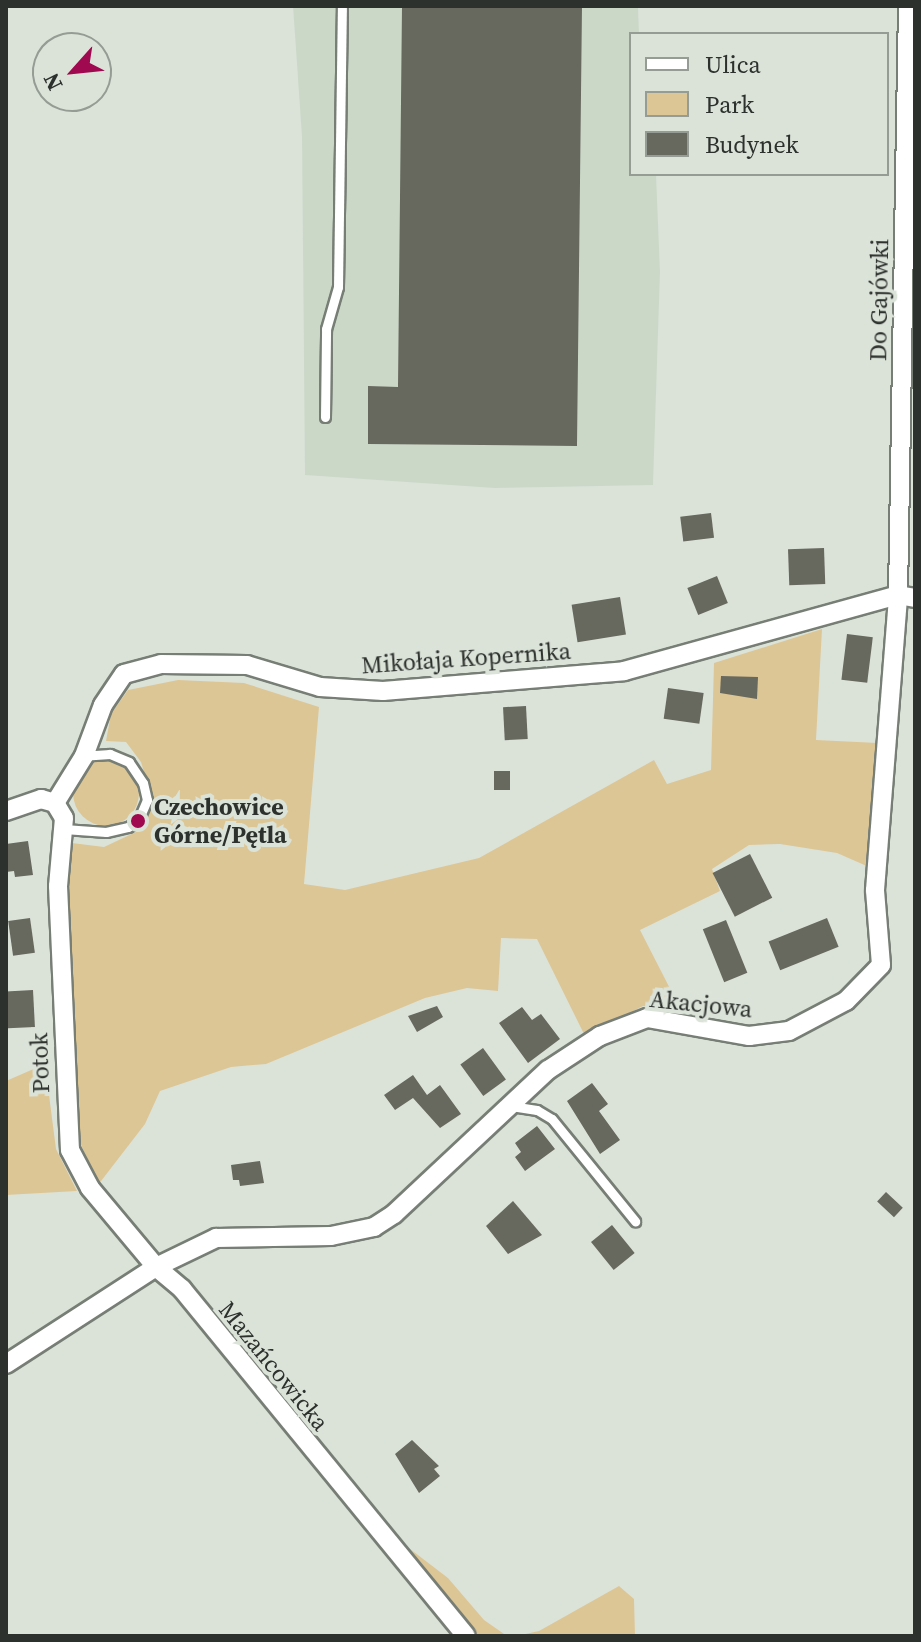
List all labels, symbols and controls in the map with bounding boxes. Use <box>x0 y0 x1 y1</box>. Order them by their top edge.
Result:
north arrow <box>32 32 112 112</box>
legend <box>629 32 889 176</box>
text: Ulica <box>705 48 761 81</box>
text: N <box>35 68 69 96</box>
text: Park <box>705 88 754 121</box>
text: Budynek <box>705 128 799 161</box>
street label: Do Gajówki <box>864 239 894 361</box>
street label: Mikołaja Kopernika <box>360 636 572 680</box>
place label: Czechowice Górne/Pętla <box>154 793 287 849</box>
marker: Czechowice Górne/Pętla <box>129 812 147 830</box>
street label: Akacjowa <box>648 984 754 1024</box>
street label: Potok <box>25 1032 55 1094</box>
street label: Mazańcowicka <box>213 1295 335 1437</box>

